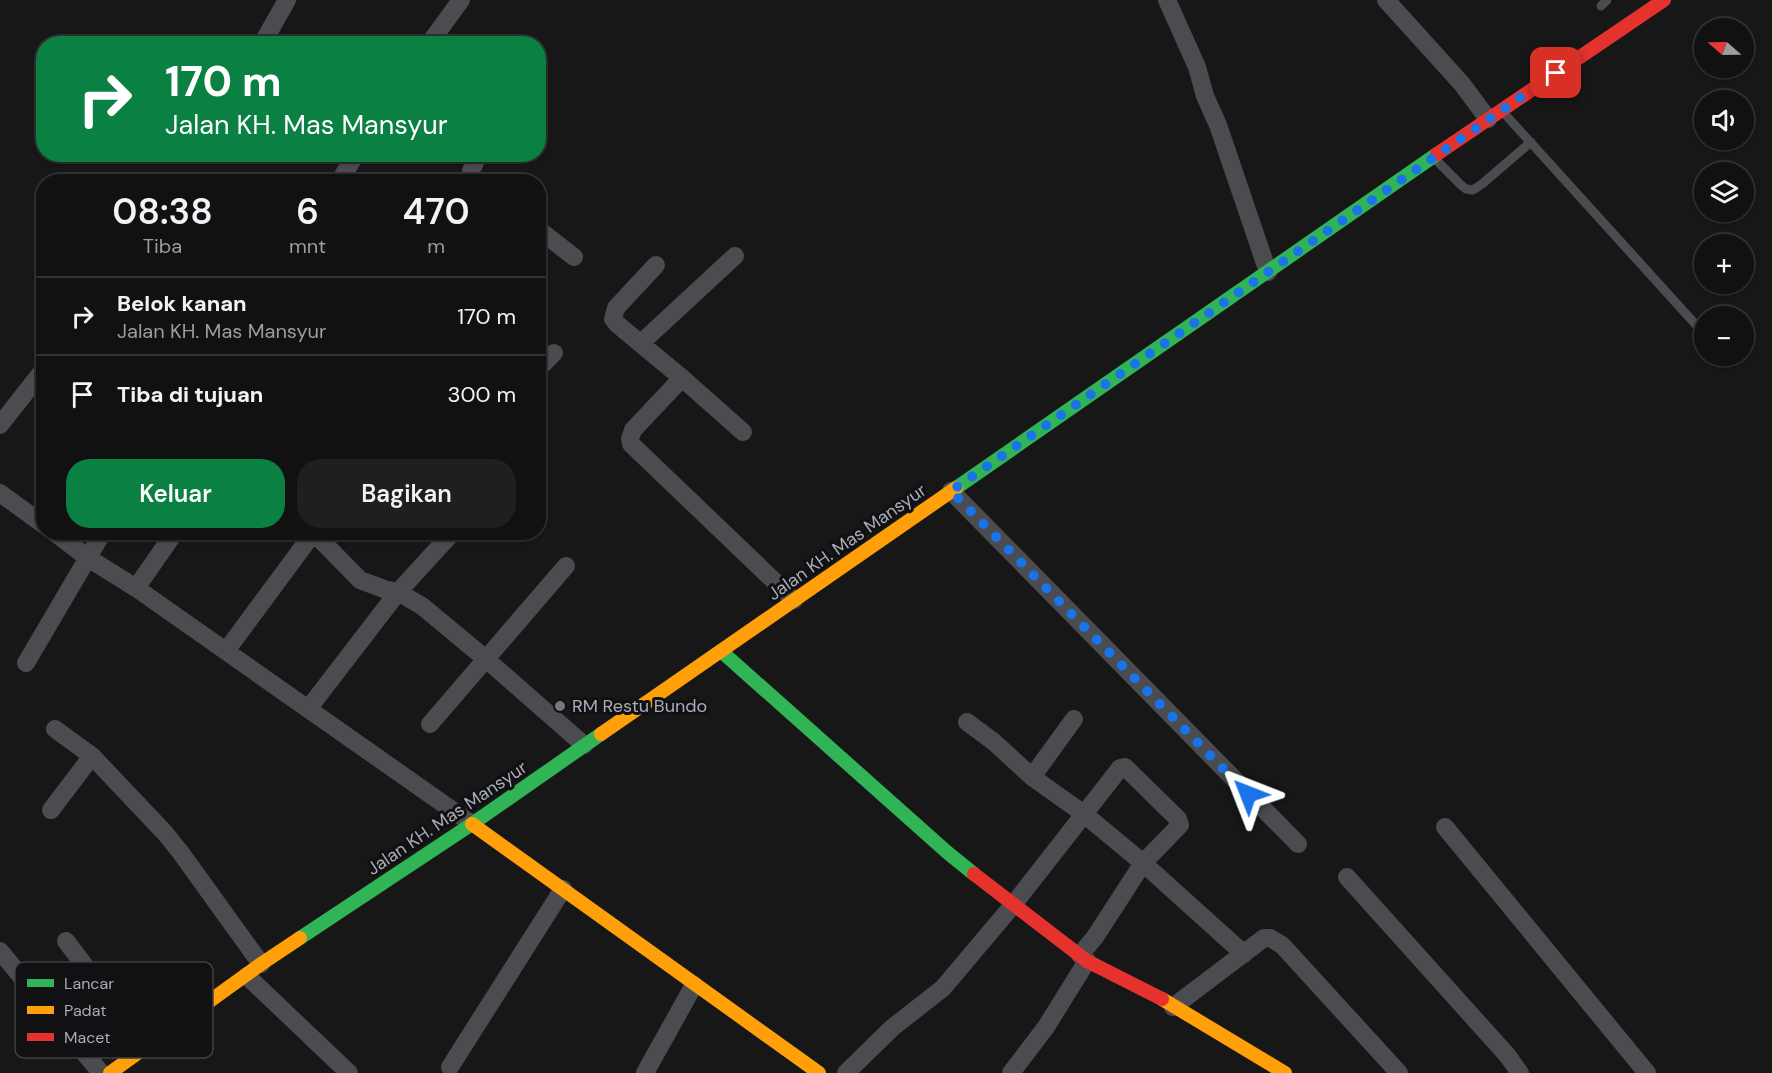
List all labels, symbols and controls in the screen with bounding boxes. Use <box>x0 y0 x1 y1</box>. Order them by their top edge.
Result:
north arrow <box>1694 18 1754 78</box>
map controls <box>1694 18 1754 366</box>
pin <box>1530 47 1581 98</box>
text: 170 m <box>165 54 282 109</box>
icon: arrive <box>1539 56 1572 89</box>
icon: right <box>66 60 144 138</box>
button: sound <box>1694 90 1754 150</box>
text: Jalan KH. Mas Mansyur <box>165 107 448 142</box>
button: layers <box>1694 162 1754 222</box>
text: 08:38 <box>112 188 213 235</box>
text: 6 <box>296 188 319 235</box>
text: 470 <box>403 188 470 235</box>
text: Tiba <box>143 233 182 259</box>
text: mnt <box>289 233 326 259</box>
text: m <box>427 233 445 259</box>
button: + <box>1694 234 1754 294</box>
text: Belok kanan <box>117 289 247 318</box>
icon: right <box>66 300 99 333</box>
text: 170 m <box>457 302 516 331</box>
button: − <box>1694 306 1754 366</box>
text: Jalan KH. Mas Mansyur <box>117 318 326 344</box>
icon: arrive <box>66 378 99 411</box>
text: Tiba di tujuan <box>117 380 263 409</box>
text: 300 m <box>447 380 516 409</box>
button: Keluar <box>66 459 285 528</box>
button: Bagikan <box>297 459 516 528</box>
street label: Jalan KH. Mas Mansyur <box>763 478 931 606</box>
place label: RM Restu Bundo <box>572 694 707 718</box>
marker: RM Restu Bundo <box>553 699 567 713</box>
street label: Jalan KH. Mas Mansyur <box>362 755 532 881</box>
position arrow <box>1216 762 1280 826</box>
legend <box>15 962 213 1058</box>
text: Lancar <box>64 973 114 994</box>
text: Padat <box>64 1000 106 1021</box>
text: Macet <box>64 1027 110 1048</box>

